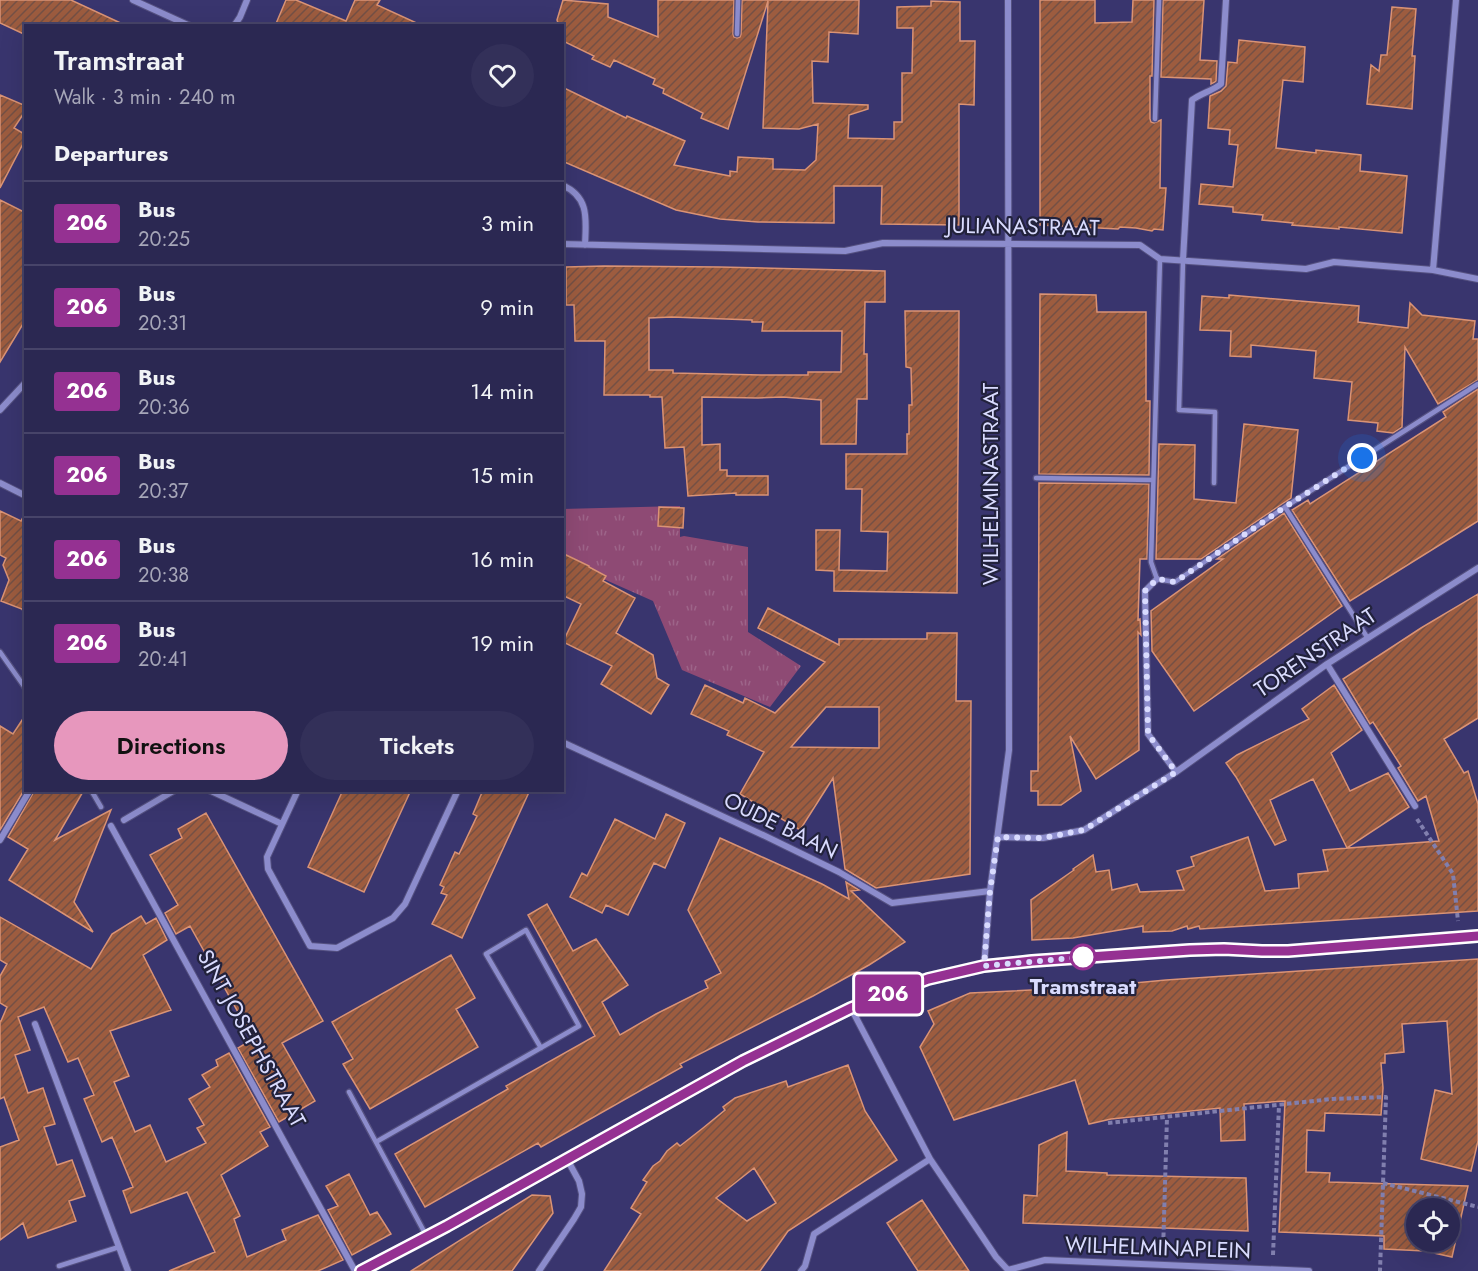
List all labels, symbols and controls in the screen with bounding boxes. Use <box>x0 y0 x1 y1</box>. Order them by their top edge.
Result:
text: Tramstraat <box>54 40 184 81</box>
button: heart <box>471 44 534 107</box>
text: Walk · 3 min · 240 m <box>54 83 236 112</box>
text: Departures <box>54 137 168 169</box>
text: Bus <box>138 193 175 225</box>
text: 3 min <box>481 207 534 239</box>
text: 206 <box>66 208 108 238</box>
street label: JULIANASTRAAT <box>943 209 1101 243</box>
text: 20:25 <box>138 225 190 254</box>
text: Bus <box>138 277 175 309</box>
text: 9 min <box>480 291 534 323</box>
text: 206 <box>66 292 108 322</box>
text: 20:31 <box>138 309 187 338</box>
text: Bus <box>138 361 175 393</box>
text: 14 min <box>470 375 534 407</box>
text: 206 <box>66 376 108 406</box>
street label: WILHELMINASTRAAT <box>974 382 1006 585</box>
text: 20:36 <box>138 393 190 422</box>
your location <box>1347 443 1377 473</box>
text: Bus <box>138 445 175 477</box>
text: 15 min <box>471 459 534 491</box>
text: 206 <box>66 460 108 490</box>
text: 20:37 <box>138 477 189 506</box>
text: Bus <box>138 529 175 561</box>
text: 16 min <box>470 543 534 575</box>
text: 206 <box>66 544 108 574</box>
text: 20:38 <box>138 561 189 590</box>
street label: TORENSTRAAT <box>1248 599 1383 705</box>
text: Bus <box>138 613 175 645</box>
text: 19 min <box>470 627 534 659</box>
text: 206 <box>66 628 108 658</box>
text: 20:41 <box>138 645 188 674</box>
button: Directions <box>54 711 288 780</box>
button: Tickets <box>300 711 534 780</box>
street label: OUDE BAAN <box>718 784 844 866</box>
street label: SINT JOSEPHSTRAAT <box>190 943 315 1133</box>
marker: Tramstraat <box>1070 944 1096 970</box>
place label: Tramstraat <box>1030 970 1136 1002</box>
line badge: 206 <box>854 974 922 1014</box>
text: 206 <box>867 979 909 1009</box>
map controls <box>1406 1198 1460 1252</box>
button: locate <box>1406 1198 1460 1252</box>
street label: WILHELMINAPLEIN <box>1064 1228 1252 1266</box>

